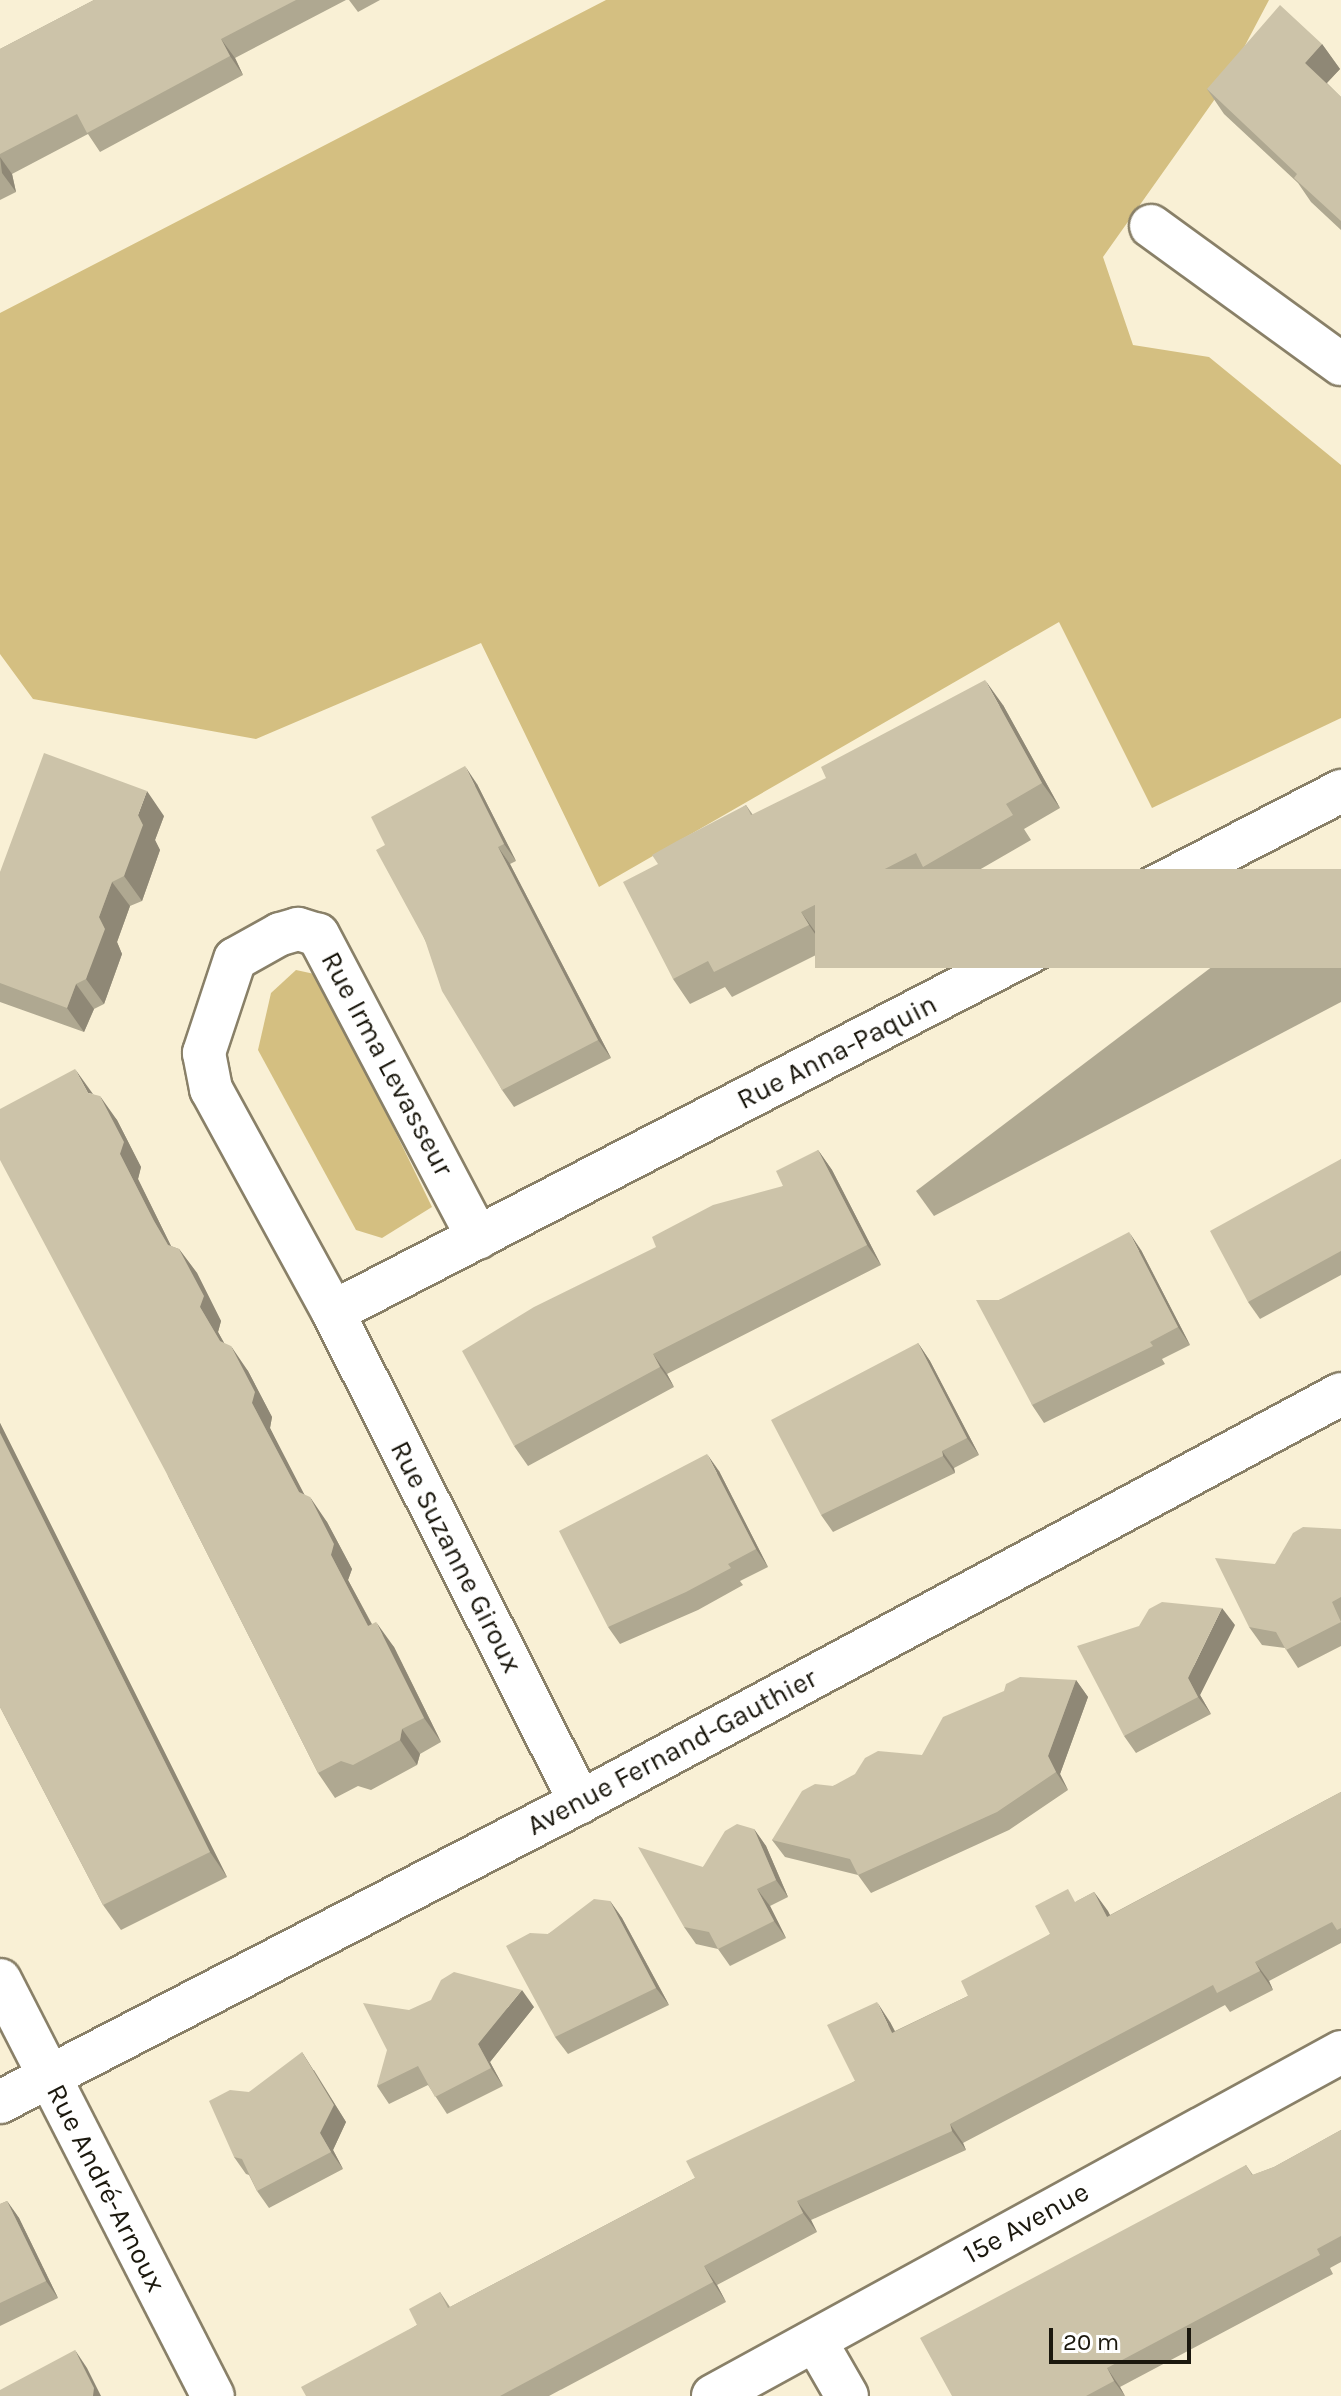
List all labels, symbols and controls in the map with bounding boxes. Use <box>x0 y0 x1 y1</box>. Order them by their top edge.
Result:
street label: Rue Irma Levasseur <box>314 946 460 1182</box>
street label: Rue Anna-Paquin <box>732 987 942 1117</box>
street label: Rue Suzanne Giroux <box>383 1435 529 1679</box>
street label: Avenue Fernand-Gauthier <box>521 1661 823 1843</box>
street label: Rue André-Arnoux <box>39 2079 173 2297</box>
street label: 15e Avenue <box>957 2175 1095 2271</box>
scale bar <box>1053 2312 1195 2362</box>
text: 20 m <box>1063 2328 1119 2356</box>

